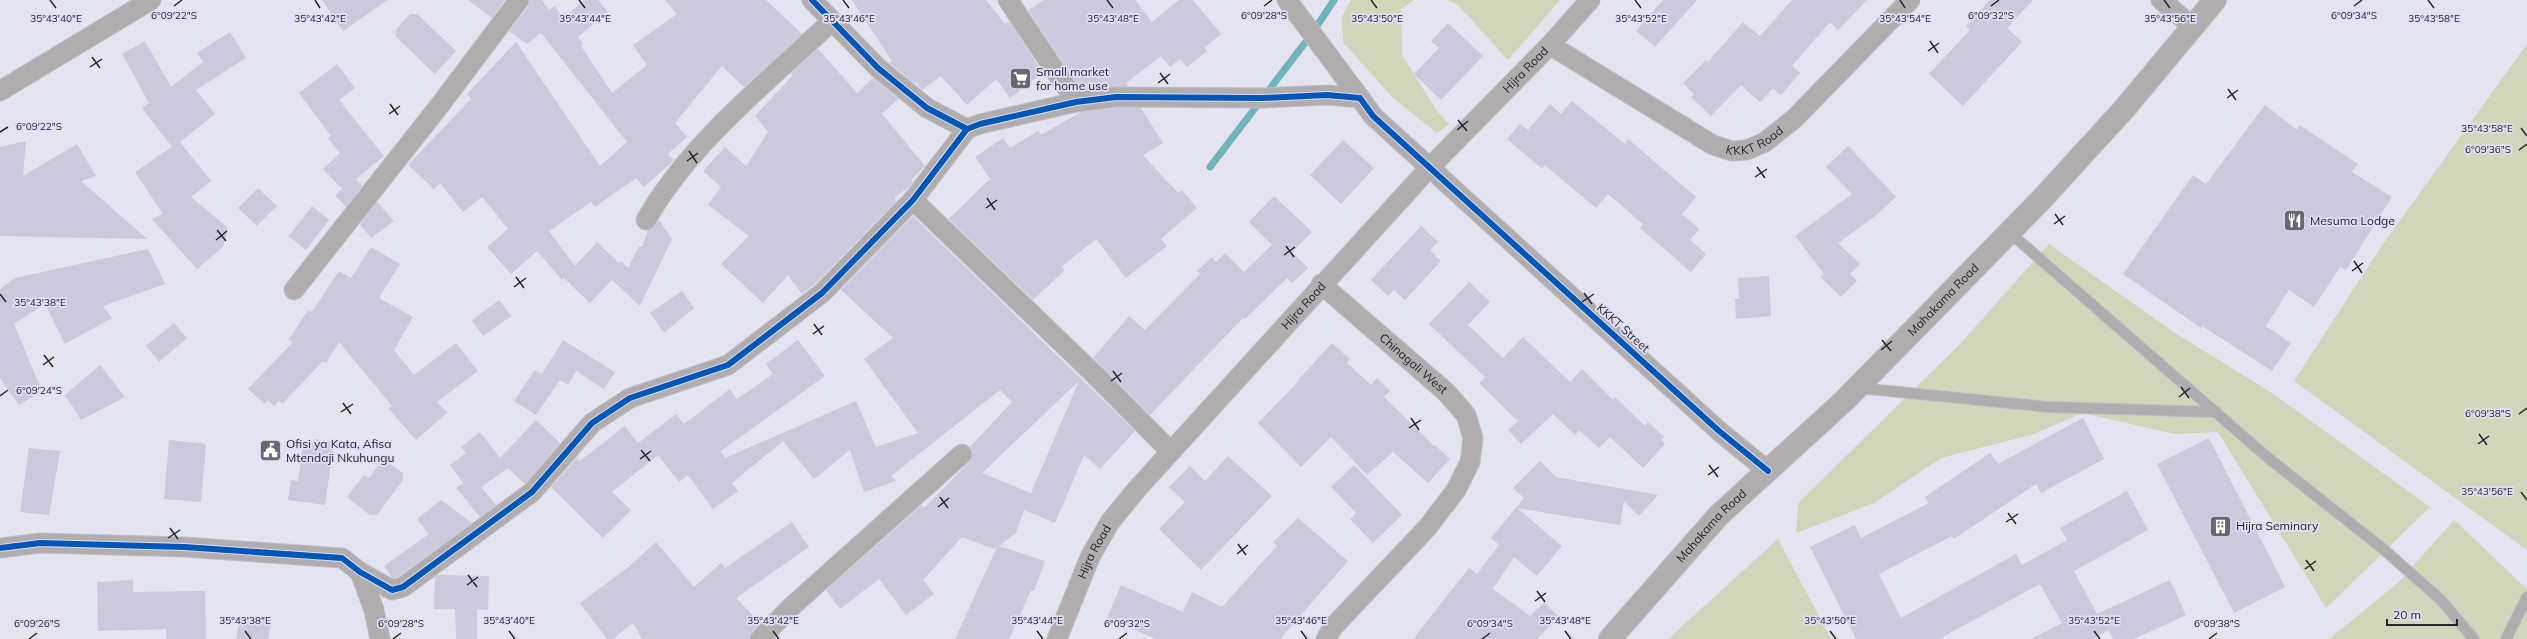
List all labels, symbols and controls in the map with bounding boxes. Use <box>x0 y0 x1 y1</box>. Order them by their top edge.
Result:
text: 6°09'22"S <box>151 9 197 22</box>
text: 6°09'28"S <box>1241 9 1287 22</box>
text: 6°09'32"S <box>1968 9 2014 22</box>
text: 6°09'34"S <box>2331 9 2377 22</box>
text: 35°43'40"E <box>30 12 82 25</box>
text: 35°43'42"E <box>294 12 346 25</box>
text: 35°43'44"E <box>559 12 611 25</box>
text: 35°43'46"E <box>823 12 875 25</box>
text: 35°43'48"E <box>1087 12 1139 25</box>
text: 35°43'50"E <box>1351 12 1403 25</box>
text: 35°43'52"E <box>1615 12 1667 25</box>
text: 35°43'54"E <box>1879 12 1931 25</box>
text: 35°43'56"E <box>2144 12 2196 25</box>
text: 35°43'58"E <box>2408 12 2460 25</box>
street label: Hijra Road <box>1499 43 1551 96</box>
place label: Small market for home use <box>1036 64 1109 93</box>
supermarket icon: Small market for home use <box>1008 66 1034 92</box>
text: 6°09'22"S <box>16 120 62 133</box>
text: 35°43'58"E <box>2461 122 2513 135</box>
street label: KKKT Road <box>1724 123 1786 158</box>
text: 6°09'36"S <box>2465 143 2511 156</box>
restaurant icon: Mesuma Lodge <box>2281 208 2307 234</box>
place label: Mesuma Lodge <box>2310 213 2395 228</box>
street label: Mahakama Road <box>1904 260 1982 339</box>
street label: Hijra Road <box>1278 279 1329 332</box>
text: 35°43'38"E <box>14 296 66 309</box>
street label: KKKT Street <box>1594 300 1653 355</box>
street label: Chinagali West <box>1377 330 1451 397</box>
text: 6°09'24"S <box>16 384 62 397</box>
text: 6°09'38"S <box>2465 407 2511 420</box>
place label: Ofisi ya Kata, Afisa Mtendaji Nkuhungu <box>286 436 394 465</box>
public building icon: Ofisi ya Kata, Afisa Mtendaji Nkuhungu <box>258 438 284 464</box>
text: 35°43'56"E <box>2461 485 2513 498</box>
street label: Mahakama Road <box>1673 486 1749 565</box>
building icon: Hijra Seminary <box>2208 513 2234 539</box>
place label: Hijra Seminary <box>2236 518 2319 533</box>
street label: Hijra Road <box>1074 522 1114 581</box>
scale bar <box>2387 601 2457 627</box>
text: 20 m <box>2393 607 2421 622</box>
text: 35°43'38"E <box>219 614 271 627</box>
text: 35°43'40"E <box>483 614 535 627</box>
text: 35°43'42"E <box>747 614 799 627</box>
text: 35°43'44"E <box>1011 614 1063 627</box>
text: 35°43'46"E <box>1275 614 1327 627</box>
text: 35°43'48"E <box>1539 614 1591 627</box>
text: 35°43'50"E <box>1804 614 1856 627</box>
text: 35°43'52"E <box>2068 614 2120 627</box>
text: 6°09'26"S <box>14 617 60 630</box>
text: 6°09'28"S <box>378 617 424 630</box>
text: 6°09'32"S <box>1104 617 1150 630</box>
text: 6°09'34"S <box>1467 617 1513 630</box>
text: 6°09'38"S <box>2194 617 2240 630</box>

